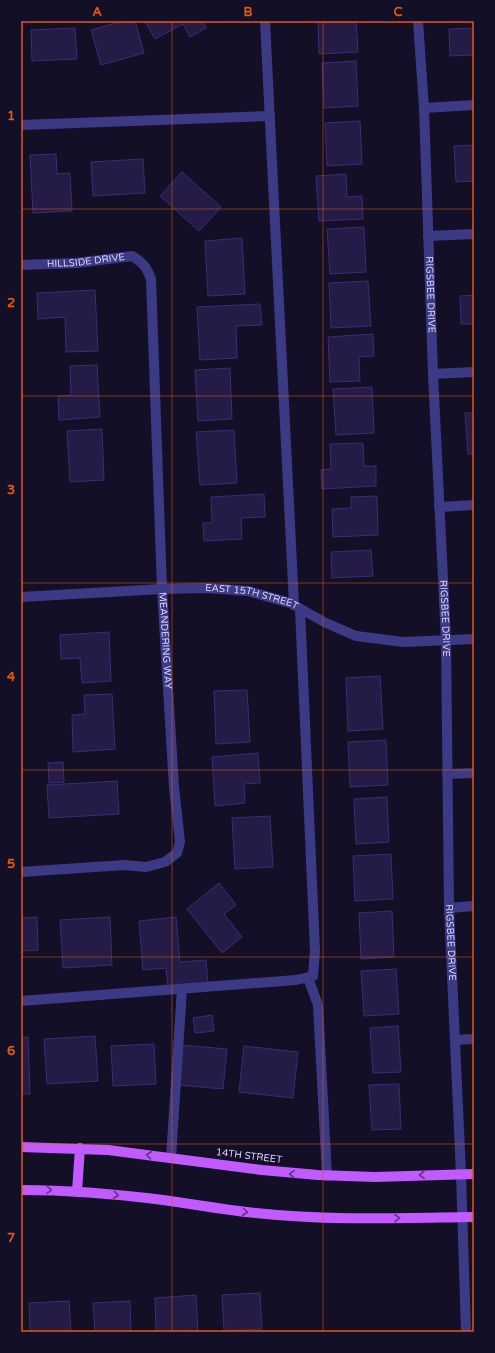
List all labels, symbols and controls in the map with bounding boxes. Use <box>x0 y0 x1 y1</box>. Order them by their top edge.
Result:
text: A <box>92 4 102 20</box>
text: B <box>243 4 253 20</box>
text: C <box>393 4 403 20</box>
text: 1 <box>7 108 15 124</box>
street label: HILLSIDE DRIVE <box>47 251 126 270</box>
street label: RIGSBEE DRIVE <box>423 256 438 333</box>
text: 2 <box>7 295 15 311</box>
text: 3 <box>7 482 15 498</box>
street label: RIGSBEE DRIVE <box>437 580 452 657</box>
street label: EAST 15TH STREET <box>205 582 300 612</box>
street label: MEANDERING WAY <box>156 592 174 690</box>
text: 4 <box>7 669 16 685</box>
text: 5 <box>7 856 15 872</box>
street label: RIGSBEE DRIVE <box>443 904 458 981</box>
text: 6 <box>7 1043 15 1059</box>
street label: 14TH STREET <box>215 1146 283 1166</box>
one-way arrow <box>146 1151 152 1160</box>
one-way arrow <box>289 1169 295 1178</box>
one-way arrow <box>419 1171 425 1180</box>
one-way arrow <box>46 1186 52 1194</box>
one-way arrow <box>113 1190 119 1199</box>
one-way arrow <box>242 1207 248 1216</box>
one-way arrow <box>394 1214 400 1223</box>
text: 7 <box>7 1230 15 1246</box>

